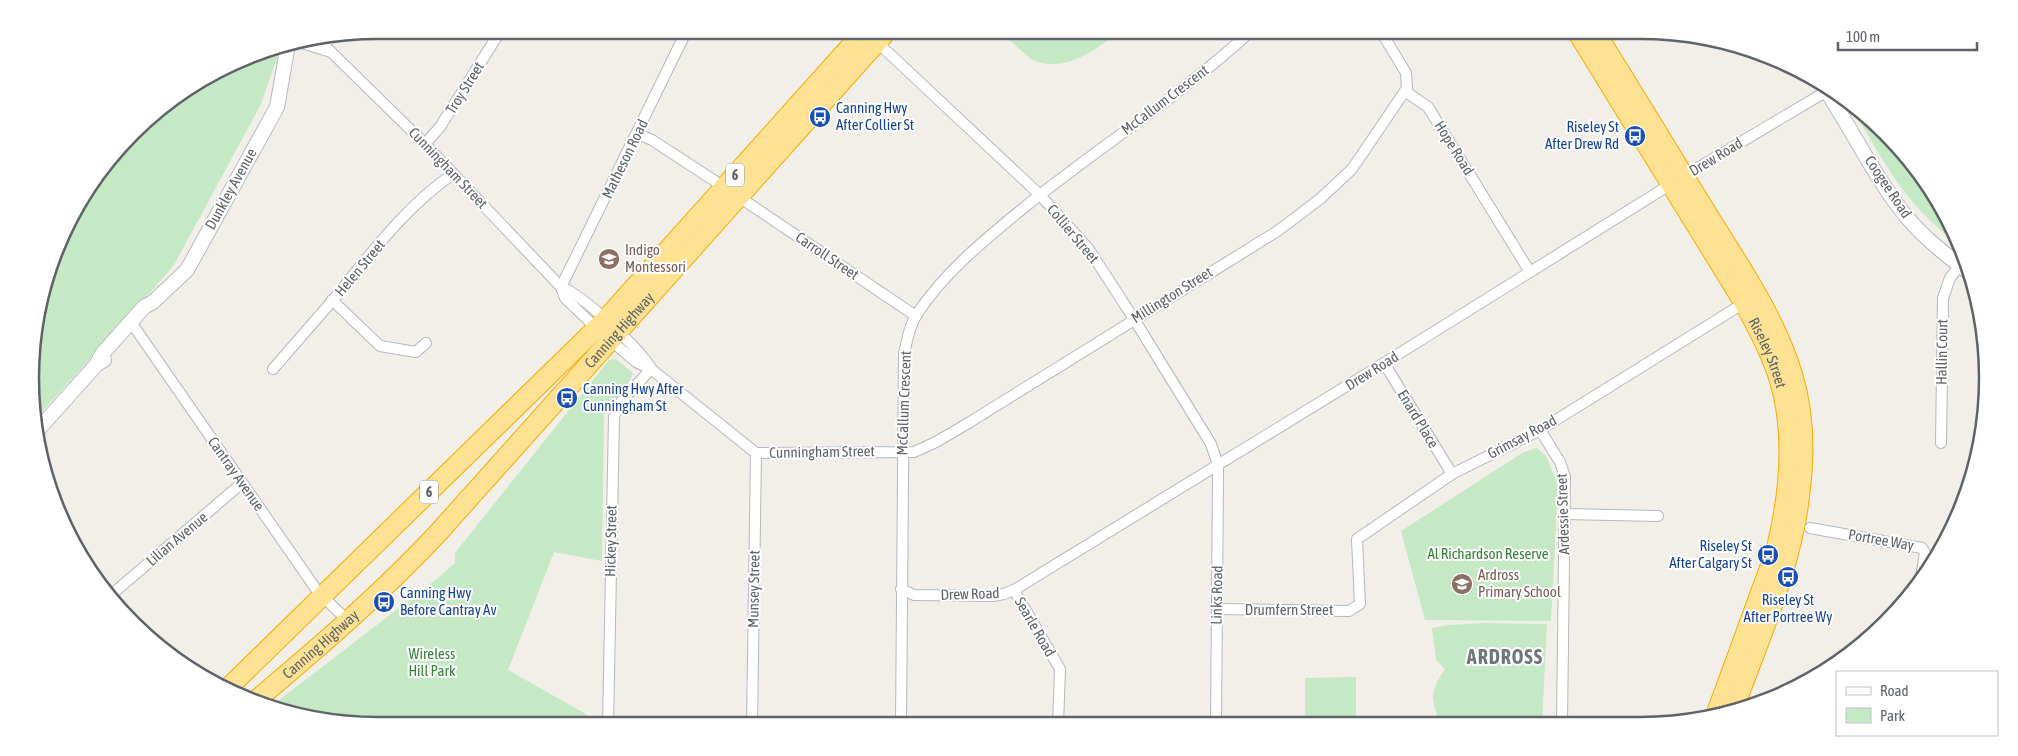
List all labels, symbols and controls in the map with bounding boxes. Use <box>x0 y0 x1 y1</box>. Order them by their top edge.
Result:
scale bar <box>1838 20 1977 52</box>
text: 100 m <box>1846 28 1880 45</box>
street label: Troy Street <box>442 59 487 117</box>
street label: McCallum Crescent <box>1118 61 1212 138</box>
place label: Canning Hwy After Collier St <box>836 99 914 133</box>
bus stop icon: Canning Hwy After Collier St <box>808 105 832 129</box>
street label: Matheson Road <box>598 117 651 201</box>
street label: Hope Road <box>1431 118 1478 178</box>
place label: Riseley St After Drew Rd <box>1545 118 1619 152</box>
street label: Cunningham Street <box>406 124 491 212</box>
bus stop icon: Riseley St After Drew Rd <box>1623 124 1647 148</box>
street label: Drew Road <box>1686 134 1745 179</box>
street label: Dunkley Avenue <box>201 145 260 232</box>
street label: Coogee Road <box>1861 152 1915 221</box>
road number: 6 <box>726 164 744 186</box>
street label: Collier Street <box>1044 201 1103 266</box>
street label: Carroll Street <box>792 228 862 283</box>
street label: Helen Street <box>331 236 388 299</box>
place label: Indigo Montessori <box>625 241 686 275</box>
school or university icon: Indigo Montessori <box>597 247 621 271</box>
street label: Millington Street <box>1128 263 1215 326</box>
street label: Canning Highway <box>581 289 657 371</box>
street label: Riseley Street <box>1745 315 1790 390</box>
street label: Hallin Court <box>1932 319 1951 385</box>
street label: Drew Road <box>1342 348 1401 393</box>
street label: McCallum Crescent <box>893 350 914 456</box>
place label: Canning Hwy After Cunningham St <box>583 380 684 414</box>
bus stop icon: Canning Hwy After Cunningham St <box>555 386 579 410</box>
street label: Enard Place <box>1394 387 1443 451</box>
street label: Grimsay Road <box>1484 411 1559 462</box>
street label: Cantray Avenue <box>205 434 268 514</box>
street label: Cunningham Street <box>769 442 875 461</box>
street label: Ardessie Street <box>1553 473 1572 555</box>
road number: 6 <box>420 481 438 504</box>
street label: Hickey Street <box>601 505 620 577</box>
street label: Lilian Avenue <box>143 508 211 569</box>
street label: Portree Way <box>1847 525 1915 554</box>
place label: Riseley St After Calgary St <box>1669 537 1752 571</box>
bus stop icon: Riseley St After Calgary St <box>1756 543 1780 567</box>
park label: Al Richardson Reserve <box>1427 545 1549 562</box>
street label: Munsey Street <box>744 550 763 628</box>
street label: Links Road <box>1207 565 1226 625</box>
bus stop icon: Riseley St After Portree Wy <box>1776 565 1800 589</box>
place label: Ardross Primary School <box>1478 566 1561 600</box>
school or university icon: Ardross Primary School <box>1450 572 1474 596</box>
place label: Canning Hwy Before Cantray Av <box>400 584 497 618</box>
street label: Drew Road <box>940 584 1000 603</box>
bus stop icon: Canning Hwy Before Cantray Av <box>372 590 396 614</box>
place label: Riseley St After Portree Wy <box>1744 591 1832 625</box>
street label: Searle Road <box>1012 594 1059 660</box>
street label: Drumfern Street <box>1245 601 1333 618</box>
street label: Canning Highway <box>279 606 362 682</box>
park label: Wireless Hill Park <box>408 645 456 679</box>
district label: ARDROSS <box>1466 645 1543 668</box>
legend <box>1836 671 1998 736</box>
text: Road <box>1880 682 1909 699</box>
text: Park <box>1880 707 1905 724</box>

